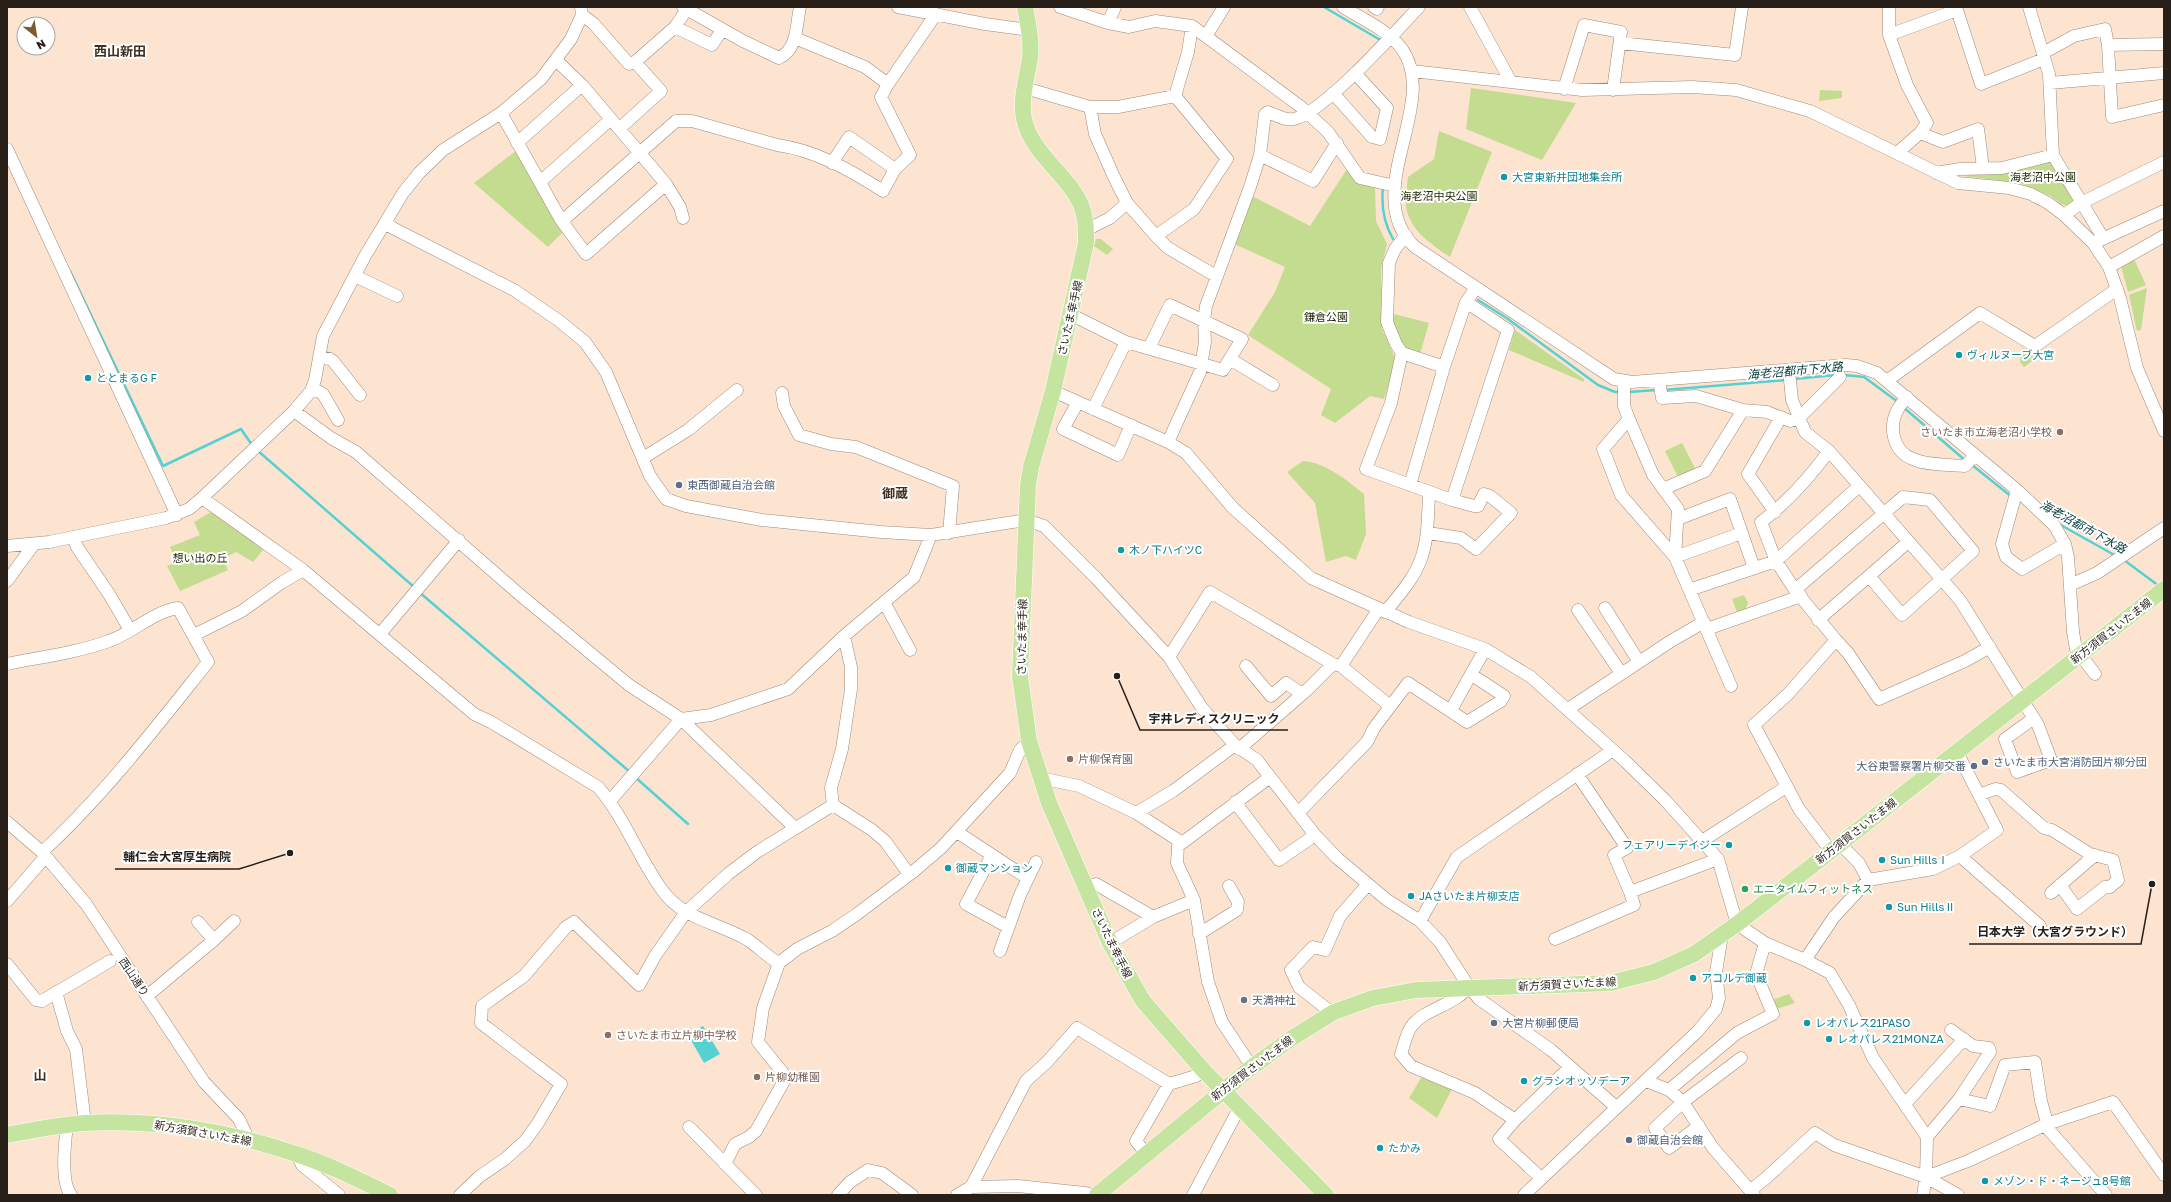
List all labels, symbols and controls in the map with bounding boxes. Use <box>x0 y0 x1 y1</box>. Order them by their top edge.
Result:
north arrow <box>16 16 56 56</box>
text: N <box>34 37 48 53</box>
district label: 西山新田 <box>94 43 146 59</box>
place label: 大宮東新井団地集会所 <box>1512 170 1623 183</box>
park label: 海老沼中公園 <box>2010 170 2076 183</box>
marker: 大宮東新井団地集会所 <box>1499 172 1509 182</box>
park label: 海老沼中央公園 <box>1401 189 1478 202</box>
street label: さいたま幸手線 <box>1055 279 1084 357</box>
park label: 鎌倉公園 <box>1304 310 1348 323</box>
place label: ヴィルヌーブ大宮 <box>1967 348 2054 361</box>
marker: ヴィルヌーブ大宮 <box>1954 350 1964 360</box>
water label: 海老沼都市下水路 <box>1746 359 1844 382</box>
place label: ととまるG F <box>96 371 158 384</box>
marker: ととまるG F <box>83 373 93 383</box>
place label: さいたま市立海老沼小学校 <box>1920 425 2052 438</box>
marker: さいたま市立海老沼小学校 <box>2055 427 2065 437</box>
place label: 東西御蔵自治会館 <box>687 478 775 491</box>
marker: 東西御蔵自治会館 <box>674 480 684 490</box>
district label: 御蔵 <box>882 485 908 501</box>
water label: 海老沼都市下水路 <box>2038 497 2130 557</box>
place label: 木ノ下ハイツC <box>1129 543 1202 556</box>
marker: 木ノ下ハイツC <box>1116 545 1126 555</box>
park label: 想い出の丘 <box>173 551 228 564</box>
street label: 新方須賀さいたま線 <box>2068 595 2154 666</box>
street label: さいたま幸手線 <box>1014 599 1029 675</box>
callout: 宇井レディスクリニック <box>1140 706 1288 730</box>
text: 宇井レディスクリニック <box>1148 711 1280 726</box>
place label: 片柳保育園 <box>1078 752 1133 765</box>
marker: 片柳保育園 <box>1065 754 1075 764</box>
place label: さいたま市大宮消防団片柳分団 <box>1993 755 2147 768</box>
marker: さいたま市大宮消防団片柳分団 <box>1980 757 1990 767</box>
place label: 大谷東警察署片柳交番 <box>1856 759 1966 772</box>
marker: 大谷東警察署片柳交番 <box>1969 761 1979 771</box>
street label: 新方須賀さいたま線 <box>1813 795 1899 866</box>
place label: フェアリーデイジー <box>1622 838 1721 851</box>
marker: フェアリーデイジー <box>1724 840 1734 850</box>
callout: 輔仁会大宮厚生病院 <box>115 845 239 869</box>
text: 輔仁会大宮厚生病院 <box>123 849 231 864</box>
place label: Sun HillsⅠ <box>1890 853 1948 866</box>
marker: Sun HillsⅠ <box>1877 855 1887 865</box>
place label: 御蔵マンション <box>955 861 1033 874</box>
marker: 御蔵マンション <box>943 863 953 873</box>
place label: エニタイムフィットネス <box>1753 882 1873 895</box>
marker: エニタイムフィットネス <box>1740 884 1750 894</box>
place label: JAさいたま片柳支店 <box>1419 889 1520 902</box>
marker: JAさいたま片柳支店 <box>1406 891 1416 901</box>
place label: Sun HillsⅡ <box>1897 900 1955 913</box>
marker: Sun HillsⅡ <box>1884 902 1894 912</box>
street label: さいたま幸手線 <box>1090 905 1135 980</box>
callout: 日本大学（大宮グラウンド） <box>1969 920 2141 944</box>
text: 日本大学（大宮グラウンド） <box>1977 924 2133 939</box>
street label: 西山通り <box>117 955 152 999</box>
place label: アコルデ御蔵 <box>1701 971 1767 984</box>
marker: アコルデ御蔵 <box>1688 973 1698 983</box>
street label: 新方須賀さいたま線 <box>1517 974 1617 993</box>
place label: 天満神社 <box>1252 993 1296 1006</box>
marker: 天満神社 <box>1239 995 1249 1005</box>
place label: 大宮片柳郵便局 <box>1502 1016 1579 1029</box>
place label: レオパレス21PASO <box>1815 1016 1910 1029</box>
marker: 大宮片柳郵便局 <box>1489 1018 1499 1028</box>
marker: レオパレス21PASO <box>1802 1018 1812 1028</box>
place label: さいたま市立片柳中学校 <box>616 1028 737 1041</box>
marker: さいたま市立片柳中学校 <box>603 1030 613 1040</box>
place label: レオパレス21MONZA <box>1837 1032 1944 1045</box>
street label: 新方須賀さいたま線 <box>1208 1033 1295 1102</box>
marker: レオパレス21MONZA <box>1824 1034 1834 1044</box>
district label: 山 <box>33 1067 47 1083</box>
place label: 片柳幼稚園 <box>765 1070 820 1083</box>
marker: 片柳幼稚園 <box>752 1072 762 1082</box>
place label: グラシオッソデーア <box>1532 1074 1630 1087</box>
marker: グラシオッソデーア <box>1519 1076 1529 1086</box>
street label: 新方須賀さいたま線 <box>153 1118 253 1147</box>
place label: 御蔵自治会館 <box>1636 1133 1703 1146</box>
marker: 御蔵自治会館 <box>1624 1135 1634 1145</box>
place label: たかみ <box>1388 1141 1421 1154</box>
marker: たかみ <box>1375 1143 1385 1153</box>
place label: メゾン・ド・ネージュ8号館 <box>1993 1174 2131 1187</box>
marker: メゾン・ド・ネージュ8号館 <box>1980 1176 1990 1186</box>

